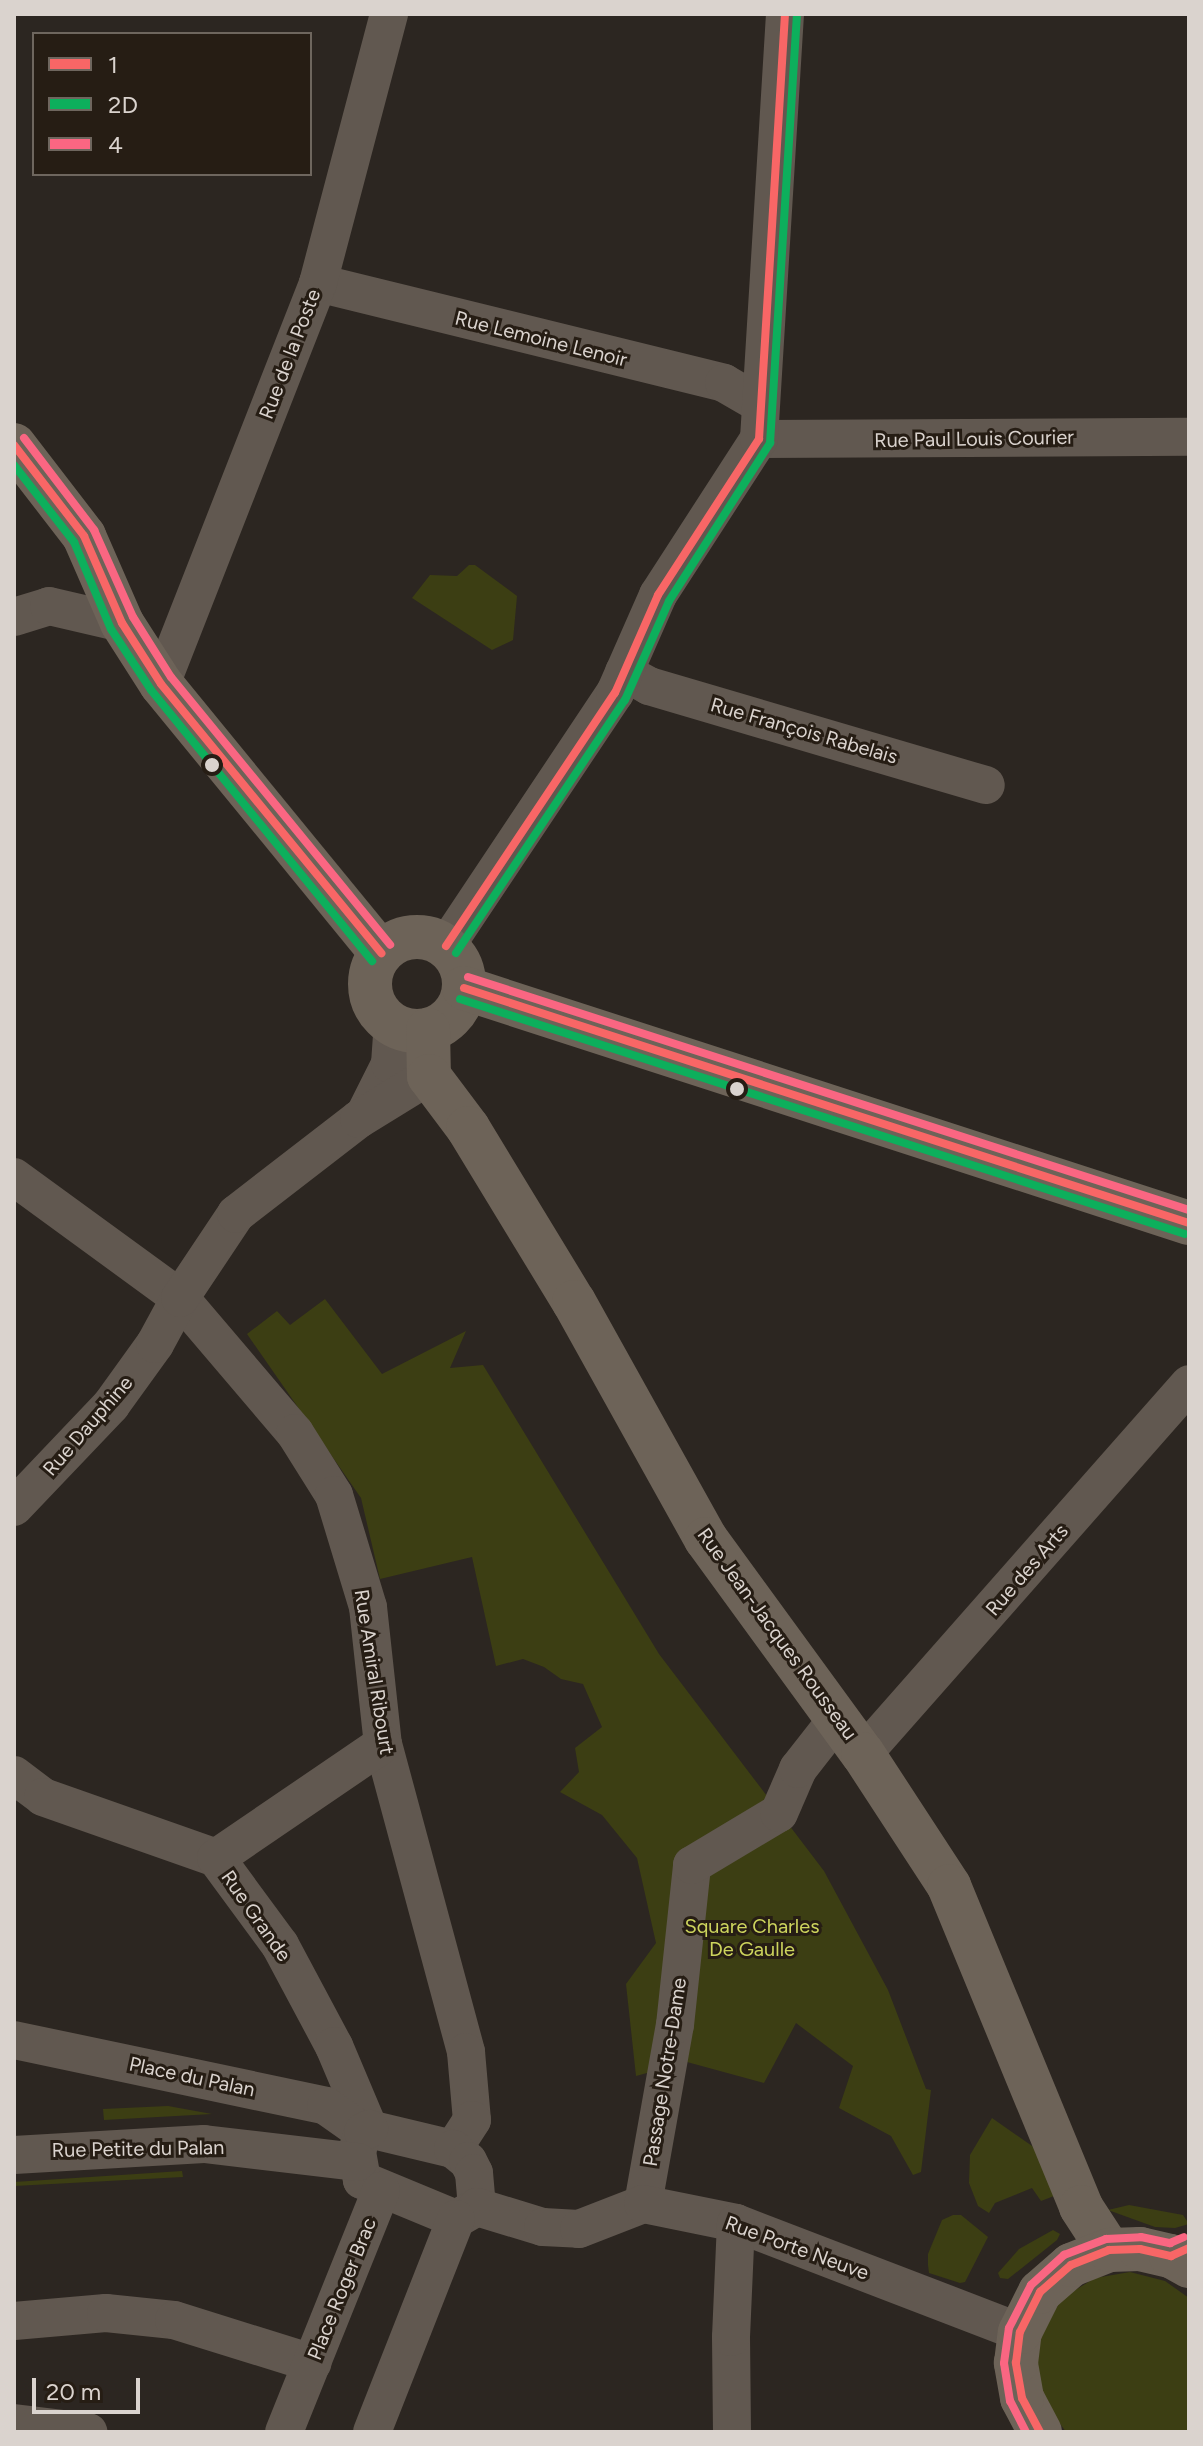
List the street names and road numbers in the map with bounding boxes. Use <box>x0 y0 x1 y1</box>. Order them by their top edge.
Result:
street label: Rue de la Poste <box>254 286 326 422</box>
street label: Rue Lemoine Lenoir <box>452 306 630 372</box>
street label: Rue Paul Louis Courier <box>874 425 1074 453</box>
street label: Rue François Rabelais <box>708 693 900 769</box>
street label: Rue Dauphine <box>38 1371 138 1481</box>
street label: Rue des Arts <box>981 1519 1073 1621</box>
street label: Rue Jean-Jacques Rousseau <box>692 1523 862 1745</box>
street label: Rue Amiral Ribourt <box>349 1588 399 1756</box>
street label: Rue Grande <box>216 1866 296 1966</box>
street label: Passage Notre-Dame <box>638 1976 692 2168</box>
street label: Place du Palan <box>127 2052 257 2102</box>
street label: Rue Petite du Palan <box>52 2135 224 2163</box>
street label: Rue Porte Neuve <box>722 2211 872 2285</box>
street label: Place Roger Brac <box>303 2214 381 2364</box>

